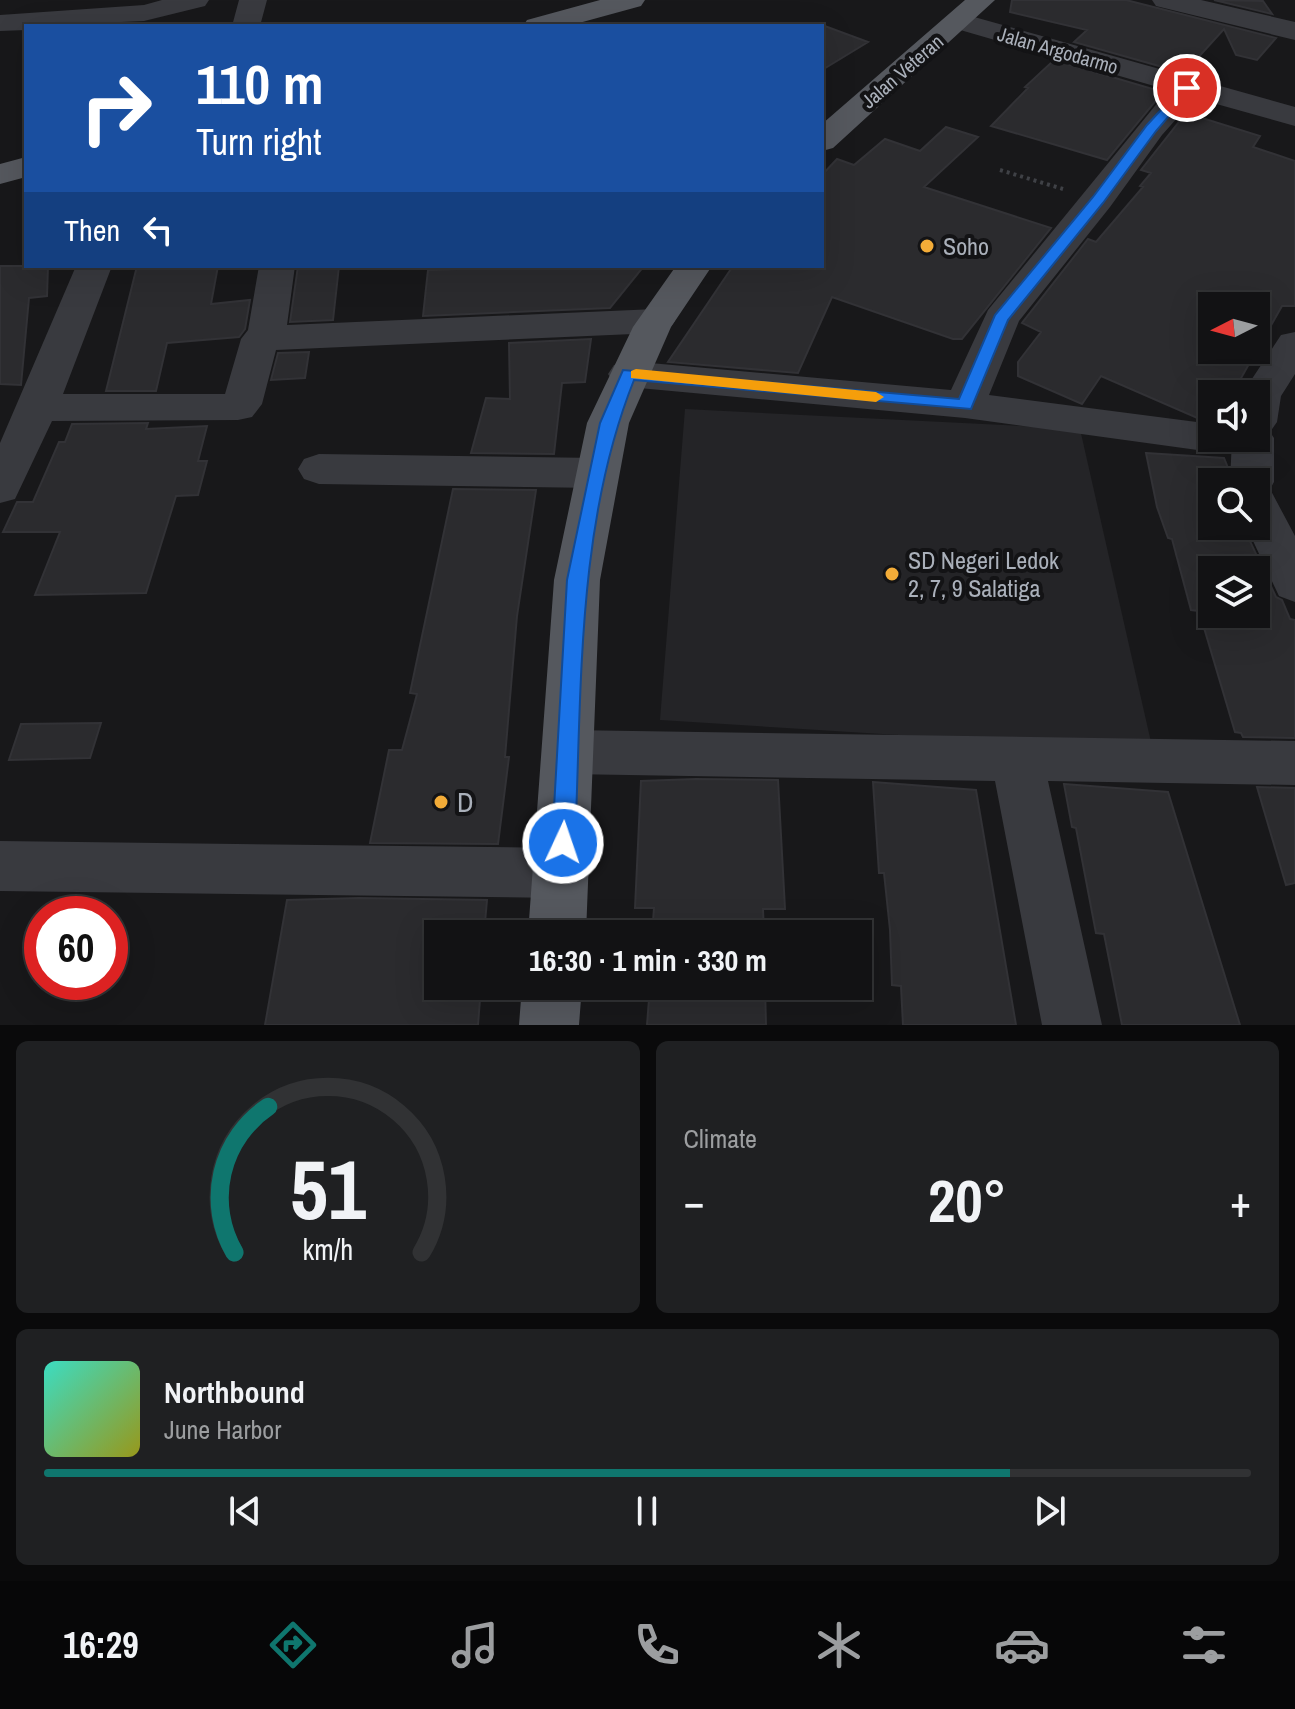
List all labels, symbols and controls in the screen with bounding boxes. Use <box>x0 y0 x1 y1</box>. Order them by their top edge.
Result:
street label: Jalan Argodarmo <box>995 20 1121 80</box>
street label: Jalan Veteran <box>855 28 949 114</box>
text: 110 m <box>196 46 324 121</box>
pin <box>1153 54 1221 122</box>
icon: right <box>64 56 168 160</box>
icon: arrive <box>1165 66 1209 110</box>
text: Turn right <box>196 118 321 166</box>
icon: left <box>136 208 180 252</box>
text: Then <box>64 210 120 250</box>
place label: Soho <box>943 230 989 262</box>
marker: Soho <box>918 237 936 255</box>
north arrow <box>1198 292 1270 364</box>
map controls <box>1198 292 1270 628</box>
button: sound <box>1198 380 1270 452</box>
button: search <box>1198 468 1270 540</box>
place label: SD Negeri Ledok 2, 7, 9 Salatiga <box>908 544 1059 604</box>
button: layers <box>1198 556 1270 628</box>
marker: SD Negeri Ledok 2, 7, 9 Salatiga <box>883 565 901 583</box>
place label: D <box>457 783 474 821</box>
marker: D <box>432 793 450 811</box>
position arrow <box>521 801 605 885</box>
speed limit sign: 60 <box>24 896 128 1000</box>
text: 16:30 · 1 min · 330 m <box>529 940 767 980</box>
text: Climate <box>684 1121 757 1156</box>
text: 51 <box>290 1133 366 1245</box>
text: 20° <box>928 1160 1007 1241</box>
text: − <box>684 1171 705 1231</box>
text: + <box>1230 1171 1251 1231</box>
text: km/h <box>302 1230 353 1269</box>
text: Northbound <box>164 1372 305 1412</box>
text: June Harbor <box>164 1412 281 1447</box>
icon: previous <box>223 1489 267 1533</box>
icon: pause <box>625 1489 669 1533</box>
icon: next <box>1028 1489 1072 1533</box>
icon: directions <box>265 1617 321 1673</box>
icon: music <box>447 1617 503 1673</box>
icon: phone <box>629 1617 685 1673</box>
icon: climate <box>811 1617 867 1673</box>
icon: car <box>994 1617 1050 1673</box>
icon: filters <box>1176 1617 1232 1673</box>
text: 16:29 <box>63 1621 139 1669</box>

